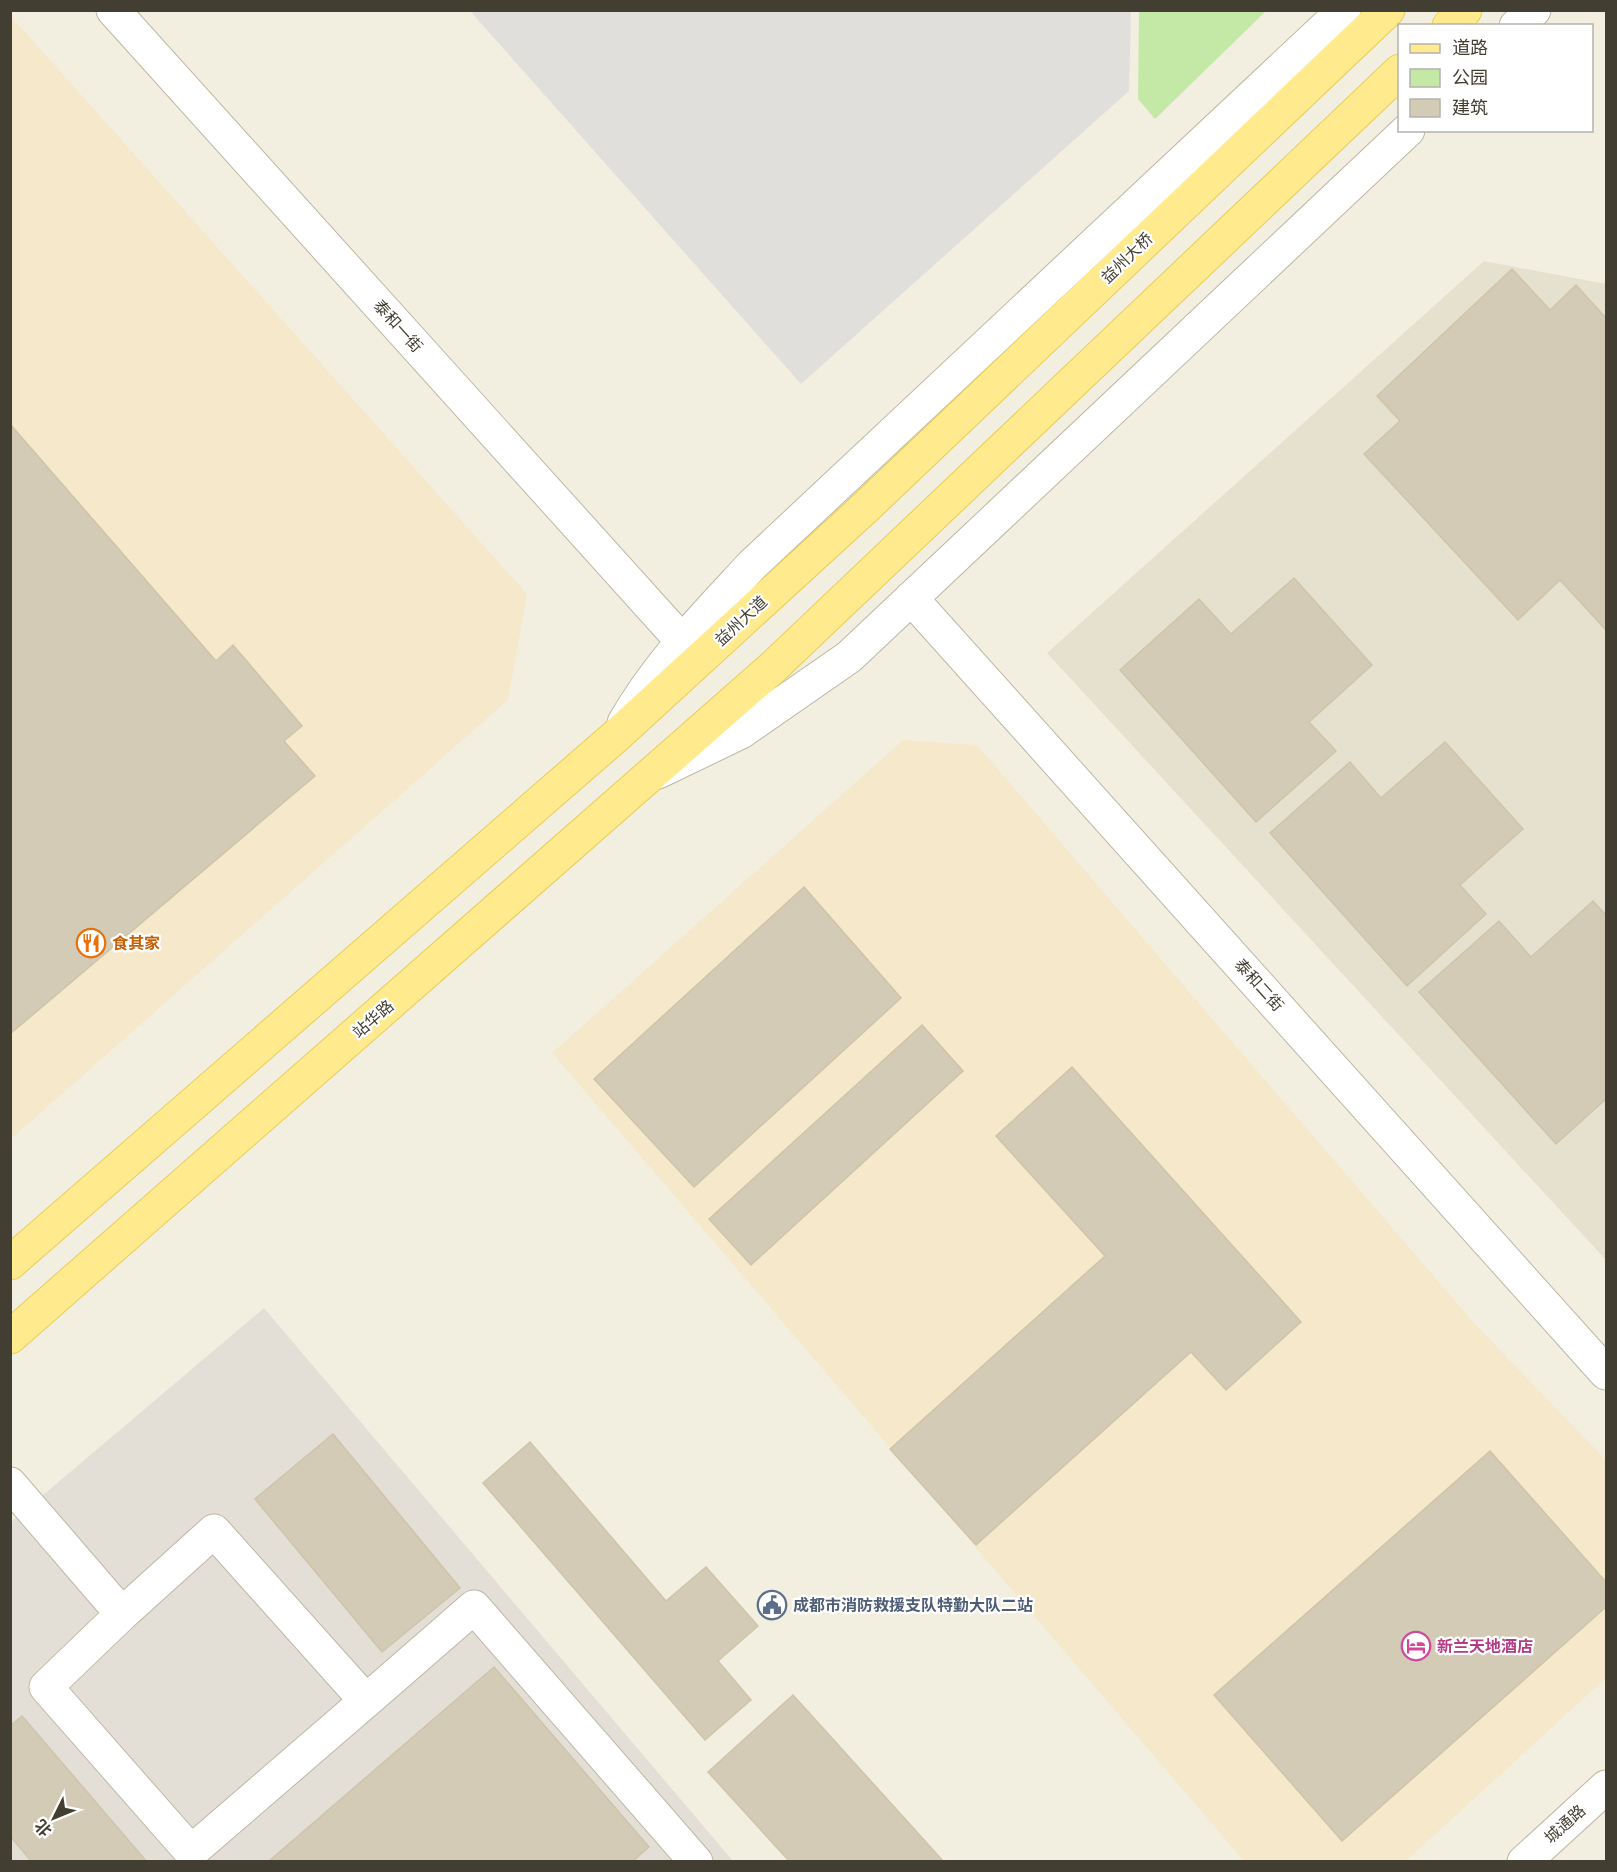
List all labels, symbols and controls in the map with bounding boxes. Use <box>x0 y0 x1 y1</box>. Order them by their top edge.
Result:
legend <box>1398 24 1593 132</box>
text: 道路 <box>1452 38 1488 58</box>
text: 公园 <box>1452 68 1488 88</box>
text: 建筑 <box>1452 98 1488 118</box>
street label: 益州大桥 <box>1098 230 1156 286</box>
street label: 泰和一街 <box>370 297 426 355</box>
street label: 益州大道 <box>712 593 770 649</box>
restaurant icon: 食其家 <box>75 927 107 959</box>
place label: 食其家 <box>112 935 160 952</box>
street label: 泰和二街 <box>1231 956 1287 1014</box>
street label: 站华路 <box>349 997 397 1041</box>
public building icon: 成都市消防救援支队特勤大队二站 <box>756 1589 788 1621</box>
place label: 成都市消防救援支队特勤大队二站 <box>793 1596 1033 1614</box>
hotel icon: 新兰天地酒店 <box>1400 1630 1432 1662</box>
place label: 新兰天地酒店 <box>1437 1638 1533 1655</box>
north arrow <box>24 1788 84 1848</box>
street label: 城通路 <box>1541 1802 1589 1846</box>
text: 北 <box>32 1816 55 1840</box>

